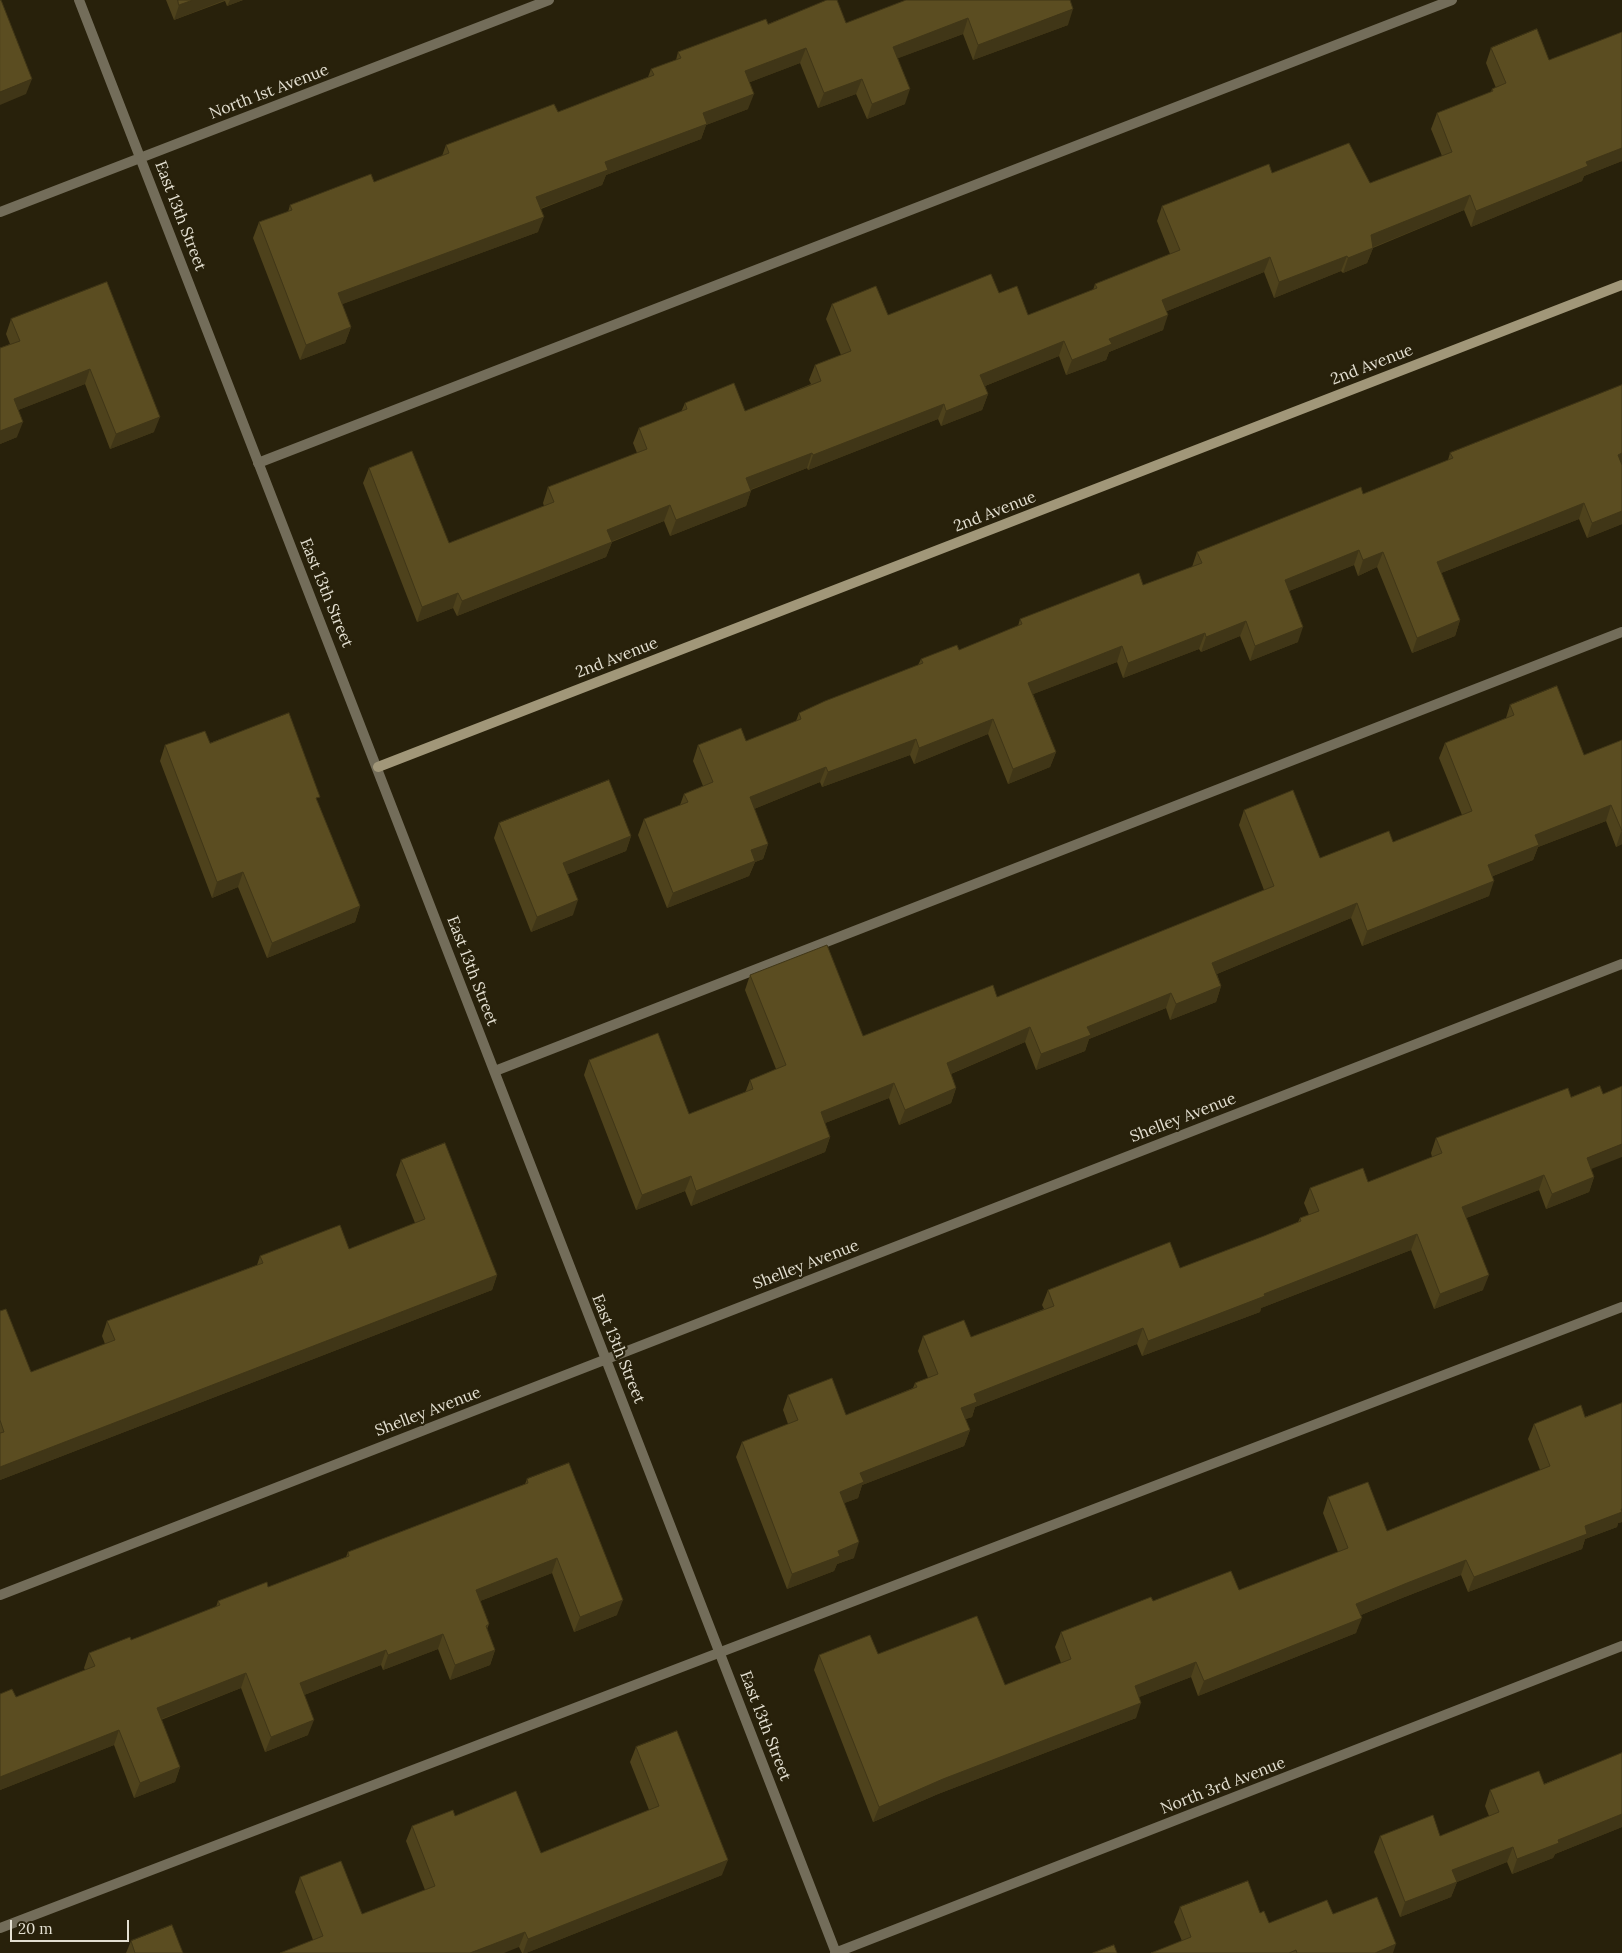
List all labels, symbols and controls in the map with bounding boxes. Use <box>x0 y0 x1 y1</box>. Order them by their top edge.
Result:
street label: North 1st Avenue <box>207 60 331 124</box>
street label: East 13th Street <box>150 158 210 274</box>
street label: 2nd Avenue <box>1328 341 1416 389</box>
street label: 2nd Avenue <box>951 488 1039 536</box>
street label: East 13th Street <box>295 536 357 650</box>
street label: 2nd Avenue <box>573 634 661 682</box>
street label: East 13th Street <box>442 913 502 1029</box>
street label: Shelley Avenue <box>1127 1089 1239 1147</box>
street label: Shelley Avenue <box>750 1236 862 1294</box>
street label: East 13th Street <box>587 1292 649 1406</box>
street label: Shelley Avenue <box>372 1383 484 1441</box>
street label: East 13th Street <box>735 1668 795 1784</box>
street label: North 3rd Avenue <box>1158 1753 1288 1819</box>
scale bar <box>12 1910 131 1942</box>
text: 20 m <box>18 1919 53 1938</box>

